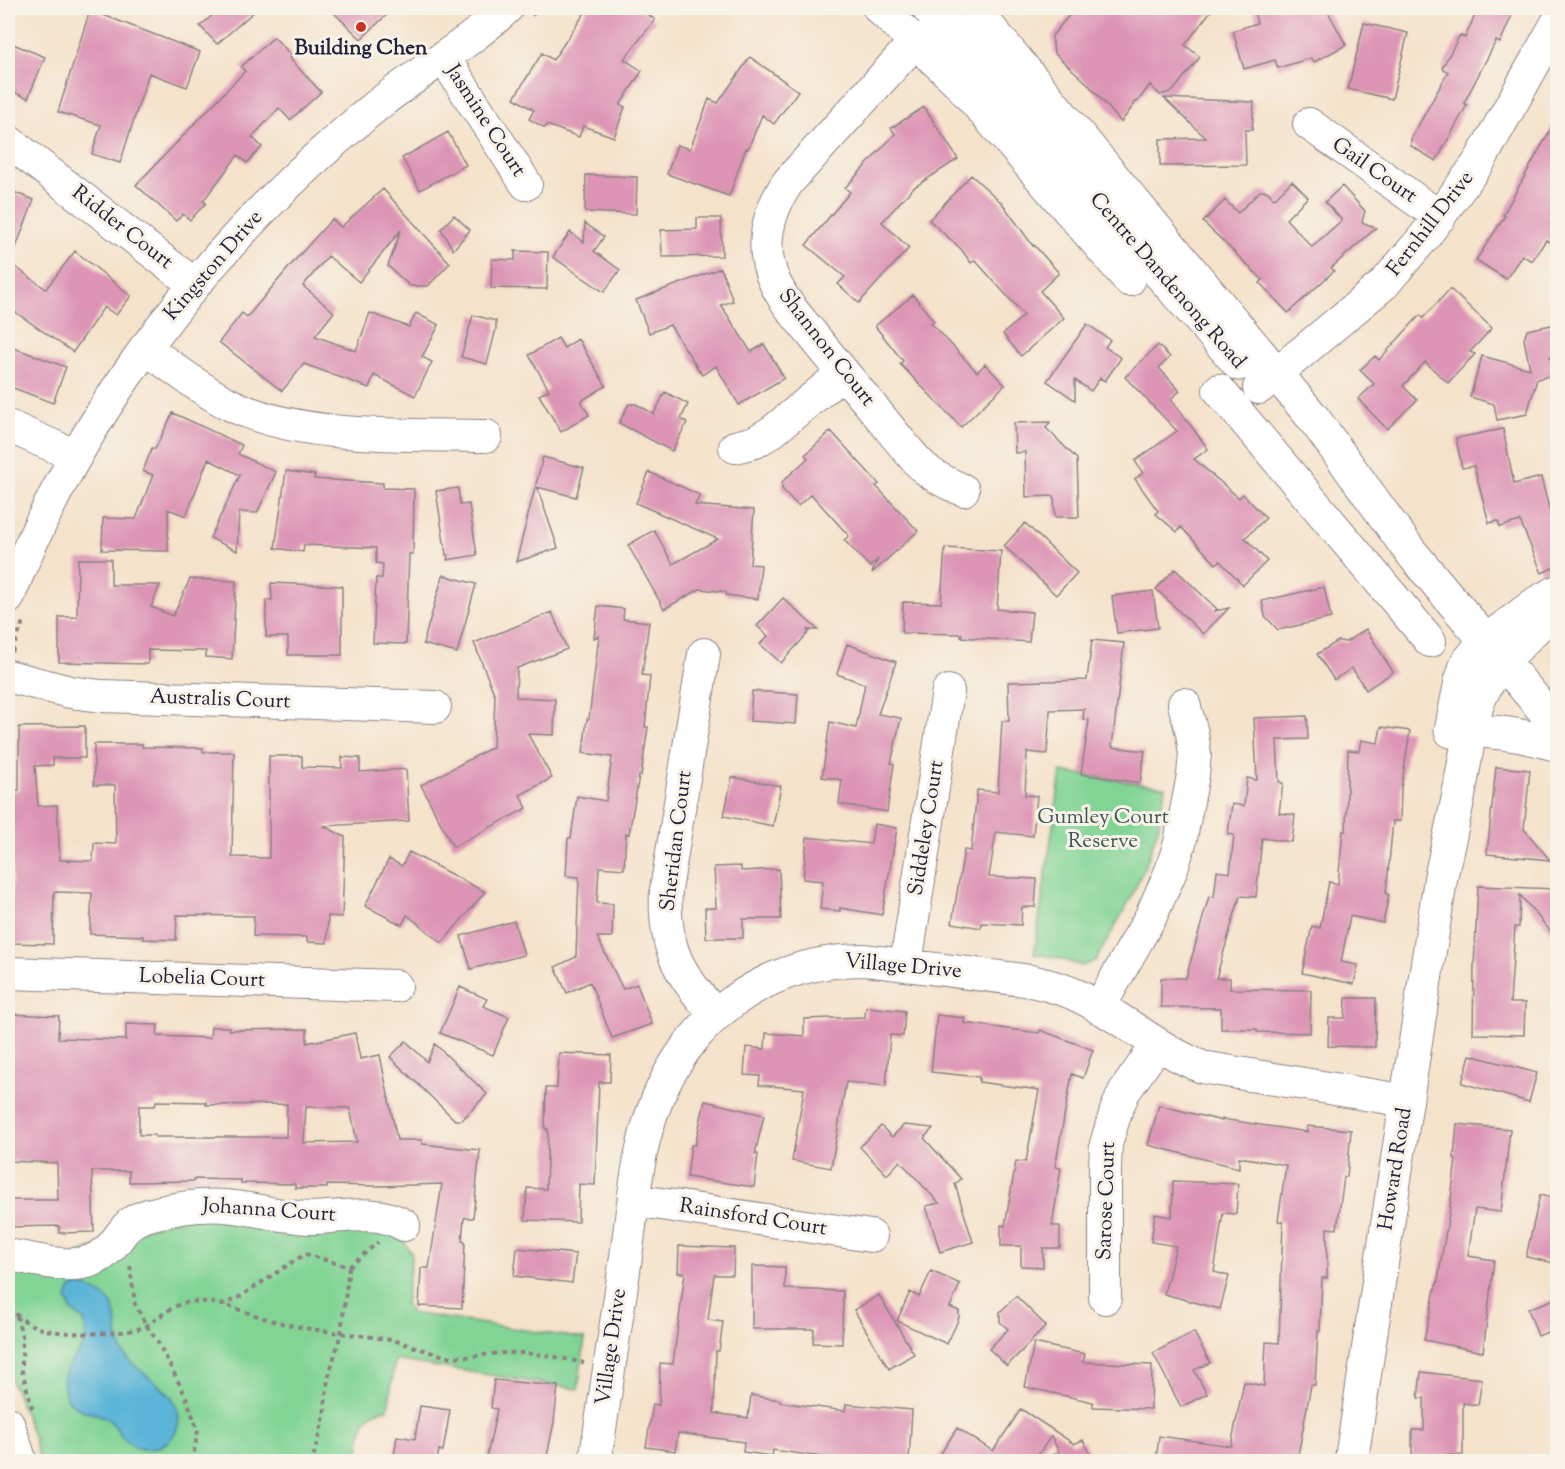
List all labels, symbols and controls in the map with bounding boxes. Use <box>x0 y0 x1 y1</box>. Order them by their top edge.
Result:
marker: Building Chen <box>354 20 368 34</box>
place label: Building Chen <box>295 34 428 64</box>
street label: Jasmine Court <box>437 58 533 183</box>
street label: Gail Court <box>1325 131 1423 211</box>
street label: Fernhill Drive <box>1380 165 1482 283</box>
street label: Ridder Court <box>65 179 179 277</box>
street label: Centre Dandenong Road <box>1082 186 1252 376</box>
street label: Kingston Drive <box>157 204 271 328</box>
street label: Shannon Court <box>770 283 882 413</box>
street label: Australis Court <box>149 683 291 717</box>
street label: Siddeley Court <box>902 758 952 898</box>
street label: Sheridan Court <box>653 769 701 913</box>
park label: Gumley Court Reserve <box>1037 803 1169 857</box>
street label: Village Drive <box>843 947 963 987</box>
street label: Lobelia Court <box>138 962 266 996</box>
street label: Howard Road <box>1371 1105 1421 1233</box>
street label: Sarose Court <box>1090 1141 1124 1261</box>
street label: Johanna Court <box>200 1191 337 1231</box>
street label: Rainsford Court <box>677 1192 829 1244</box>
street label: Village Drive <box>589 1287 635 1407</box>

